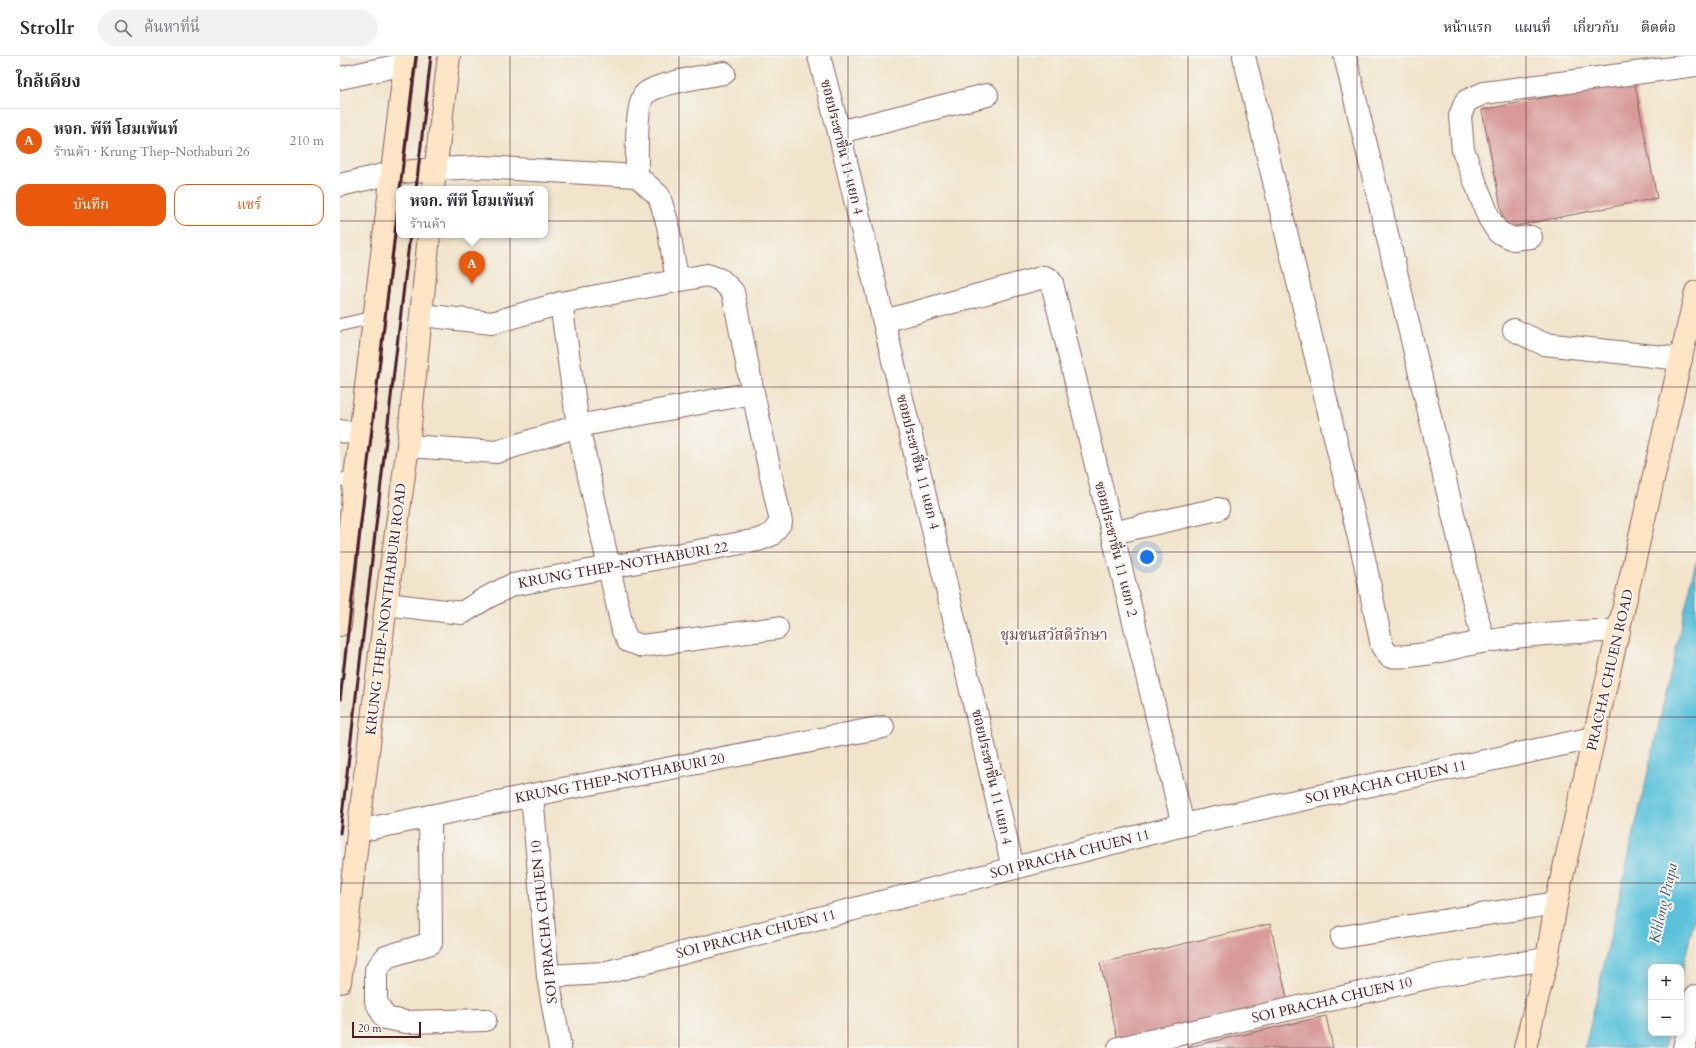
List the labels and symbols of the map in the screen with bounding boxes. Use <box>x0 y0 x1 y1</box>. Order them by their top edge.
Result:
street label: ซอยประชาชื่น 11 แยก 4 <box>816 77 869 217</box>
pin: A <box>459 251 485 284</box>
street label: ซอยประชาชื่น 11 แยก 4 <box>892 392 945 532</box>
street label: ซอยประชาชื่น 11 แยก 2 <box>1090 479 1143 619</box>
street label: KRUNG THEP-NONTHABURI ROAD <box>361 482 411 736</box>
street label: KRUNG THEP-NOTHABURI 22 <box>516 537 730 593</box>
your location <box>1137 547 1157 567</box>
street label: PRACHA CHUEN ROAD <box>1582 587 1638 753</box>
district label: ชุมชนสวัสดิรักษา <box>1000 625 1108 646</box>
street label: ซอยประชาชื่น 11 แยก 4 <box>967 707 1018 847</box>
street label: KRUNG THEP-NOTHABURI 20 <box>514 748 726 808</box>
street label: SOI PRACHA CHUEN 11 <box>1304 756 1468 808</box>
street label: SOI PRACHA CHUEN 11 <box>988 825 1152 883</box>
street label: SOI PRACHA CHUEN 10 <box>526 839 562 1005</box>
water label: Khlong Prapa <box>1644 861 1682 945</box>
street label: SOI PRACHA CHUEN 11 <box>674 905 838 963</box>
street label: SOI PRACHA CHUEN 10 <box>1250 972 1414 1028</box>
scale bar <box>352 1020 421 1039</box>

